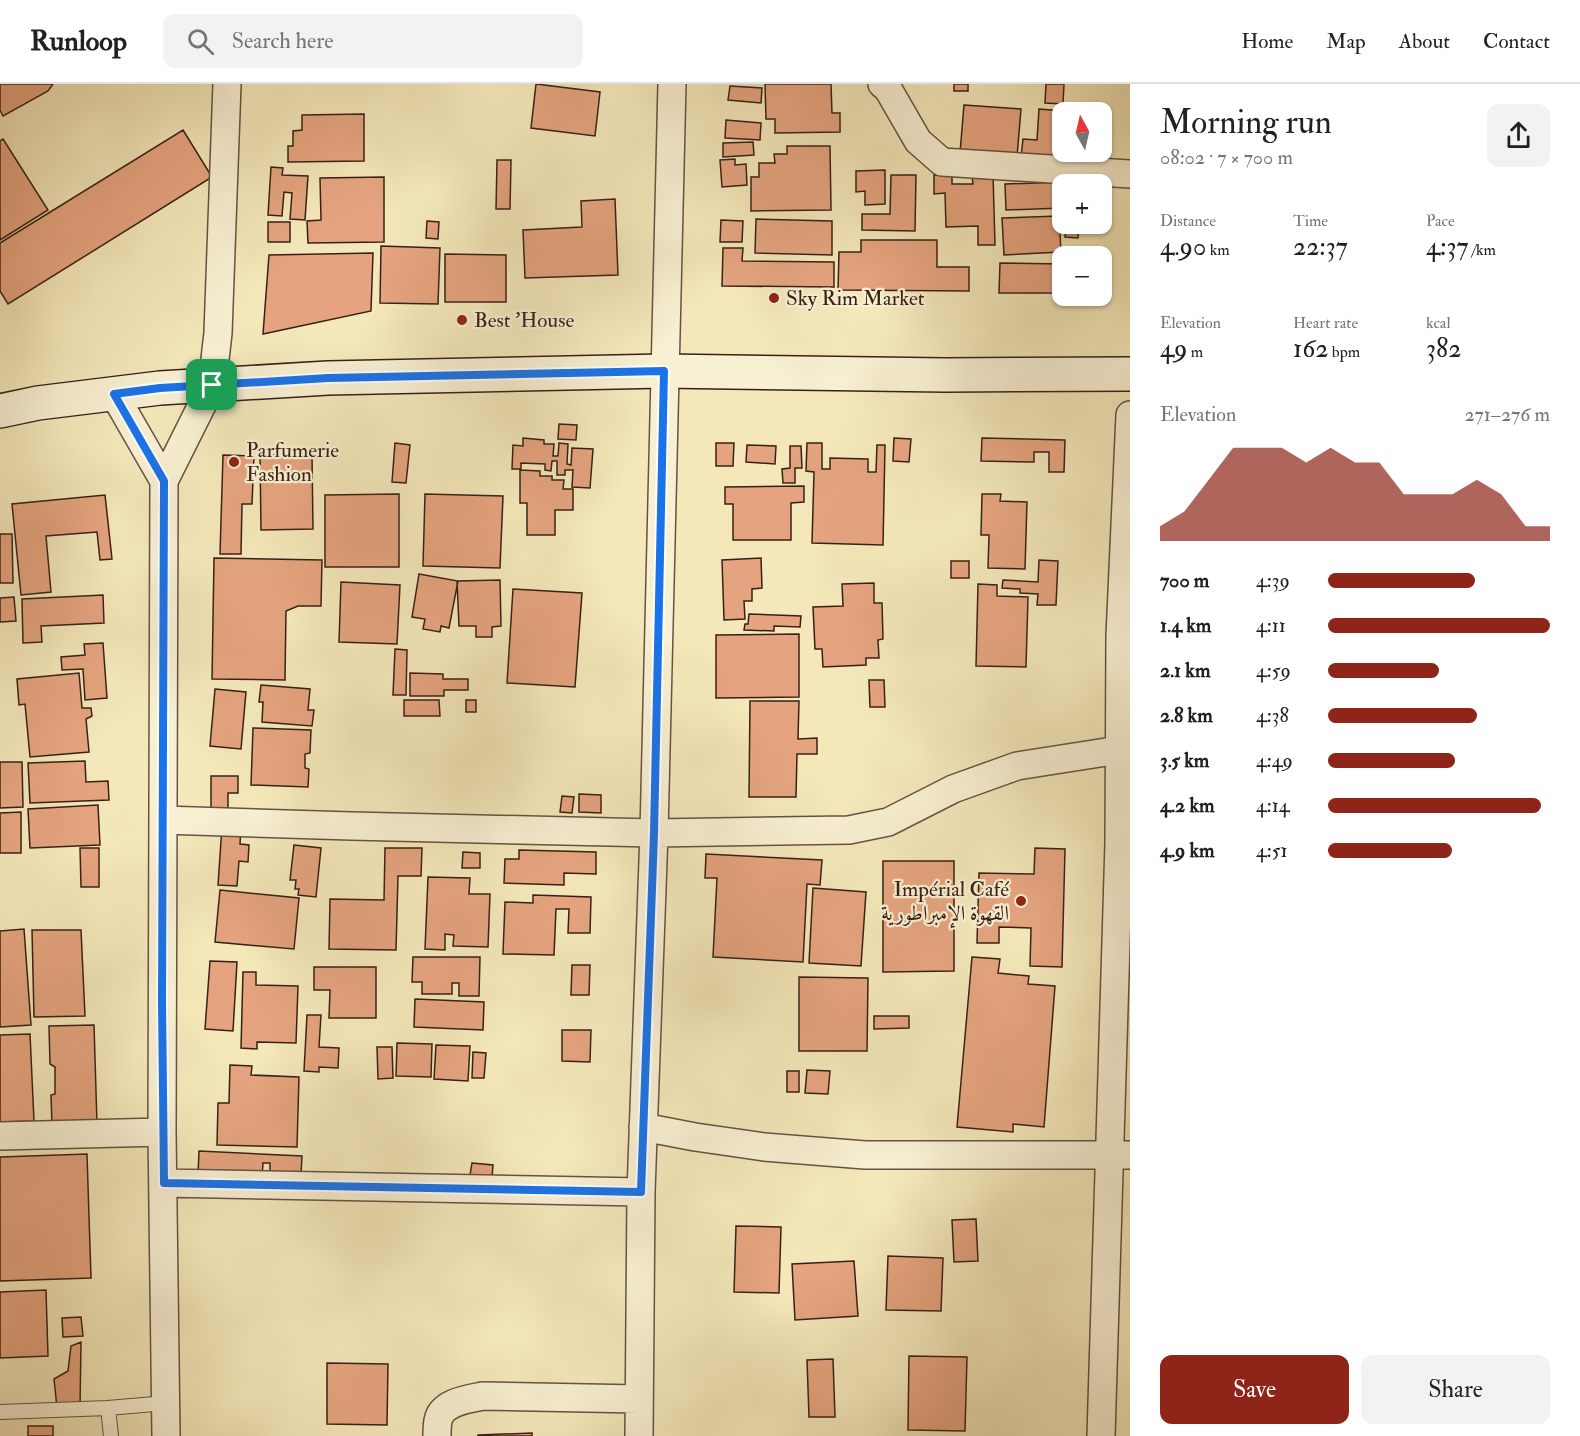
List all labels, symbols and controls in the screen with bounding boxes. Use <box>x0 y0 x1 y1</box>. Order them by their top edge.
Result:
search box <box>163 14 583 68</box>
text: Runloop <box>30 24 127 59</box>
icon: search <box>184 25 217 58</box>
text: Search here <box>232 27 334 55</box>
text: Home <box>1241 28 1293 55</box>
text: Map <box>1326 28 1366 55</box>
text: About <box>1399 28 1450 55</box>
text: Contact <box>1483 28 1550 55</box>
north arrow <box>1052 102 1112 162</box>
map controls <box>1052 102 1112 306</box>
text: Morning run <box>1160 102 1332 143</box>
button: share <box>1487 104 1550 167</box>
text: 08:02 · 7 × 700 m <box>1160 145 1293 170</box>
button: + <box>1052 174 1112 234</box>
text: Distance <box>1160 211 1216 231</box>
text: Time <box>1293 211 1328 231</box>
text: Pace <box>1426 211 1455 231</box>
text: 4.90 <box>1160 231 1206 263</box>
text: 22:37 <box>1293 231 1348 263</box>
text: 4:37 <box>1426 231 1468 263</box>
text: km <box>1206 240 1230 260</box>
text: /km <box>1468 240 1496 260</box>
button: − <box>1052 246 1112 306</box>
place label: Sky Rim Market <box>786 285 925 312</box>
marker: Sky Rim Market <box>767 291 781 305</box>
place label: Best 'House <box>474 307 574 334</box>
marker: Best 'House <box>455 313 469 327</box>
text: Elevation <box>1160 313 1221 333</box>
text: Heart rate <box>1293 313 1358 333</box>
text: kcal <box>1426 313 1451 333</box>
text: 49 <box>1160 333 1187 365</box>
text: 162 <box>1293 333 1328 365</box>
text: 382 <box>1426 333 1461 365</box>
text: m <box>1187 342 1203 362</box>
text: bpm <box>1328 342 1360 362</box>
pin <box>186 359 237 410</box>
icon: arrive <box>195 368 228 401</box>
text: Elevation <box>1160 402 1236 427</box>
text: 271–276 m <box>1464 402 1550 427</box>
place label: Parfumerie Fashion <box>246 437 339 488</box>
marker: Parfumerie Fashion <box>227 455 241 469</box>
text: 700 m <box>1160 568 1209 593</box>
text: 4:39 <box>1256 568 1290 593</box>
text: 1.4 km <box>1160 613 1211 638</box>
text: 4:11 <box>1256 613 1286 638</box>
text: 2.1 km <box>1160 658 1210 683</box>
text: 4:59 <box>1256 658 1291 683</box>
text: 2.8 km <box>1160 703 1213 728</box>
text: 4:38 <box>1256 703 1289 728</box>
text: 3.5 km <box>1160 748 1209 773</box>
text: 4:49 <box>1256 748 1293 773</box>
text: 4.2 km <box>1160 793 1214 818</box>
text: 4:14 <box>1256 793 1290 818</box>
text: 4.9 km <box>1160 838 1215 863</box>
text: 4:51 <box>1256 838 1288 863</box>
place label: Impérial Café القهوة الإمبراطورية <box>881 876 1009 929</box>
marker: Impérial Café القهوة الإمبراطورية <box>1014 894 1028 908</box>
button: Save <box>1160 1355 1349 1424</box>
button: Share <box>1361 1355 1550 1424</box>

